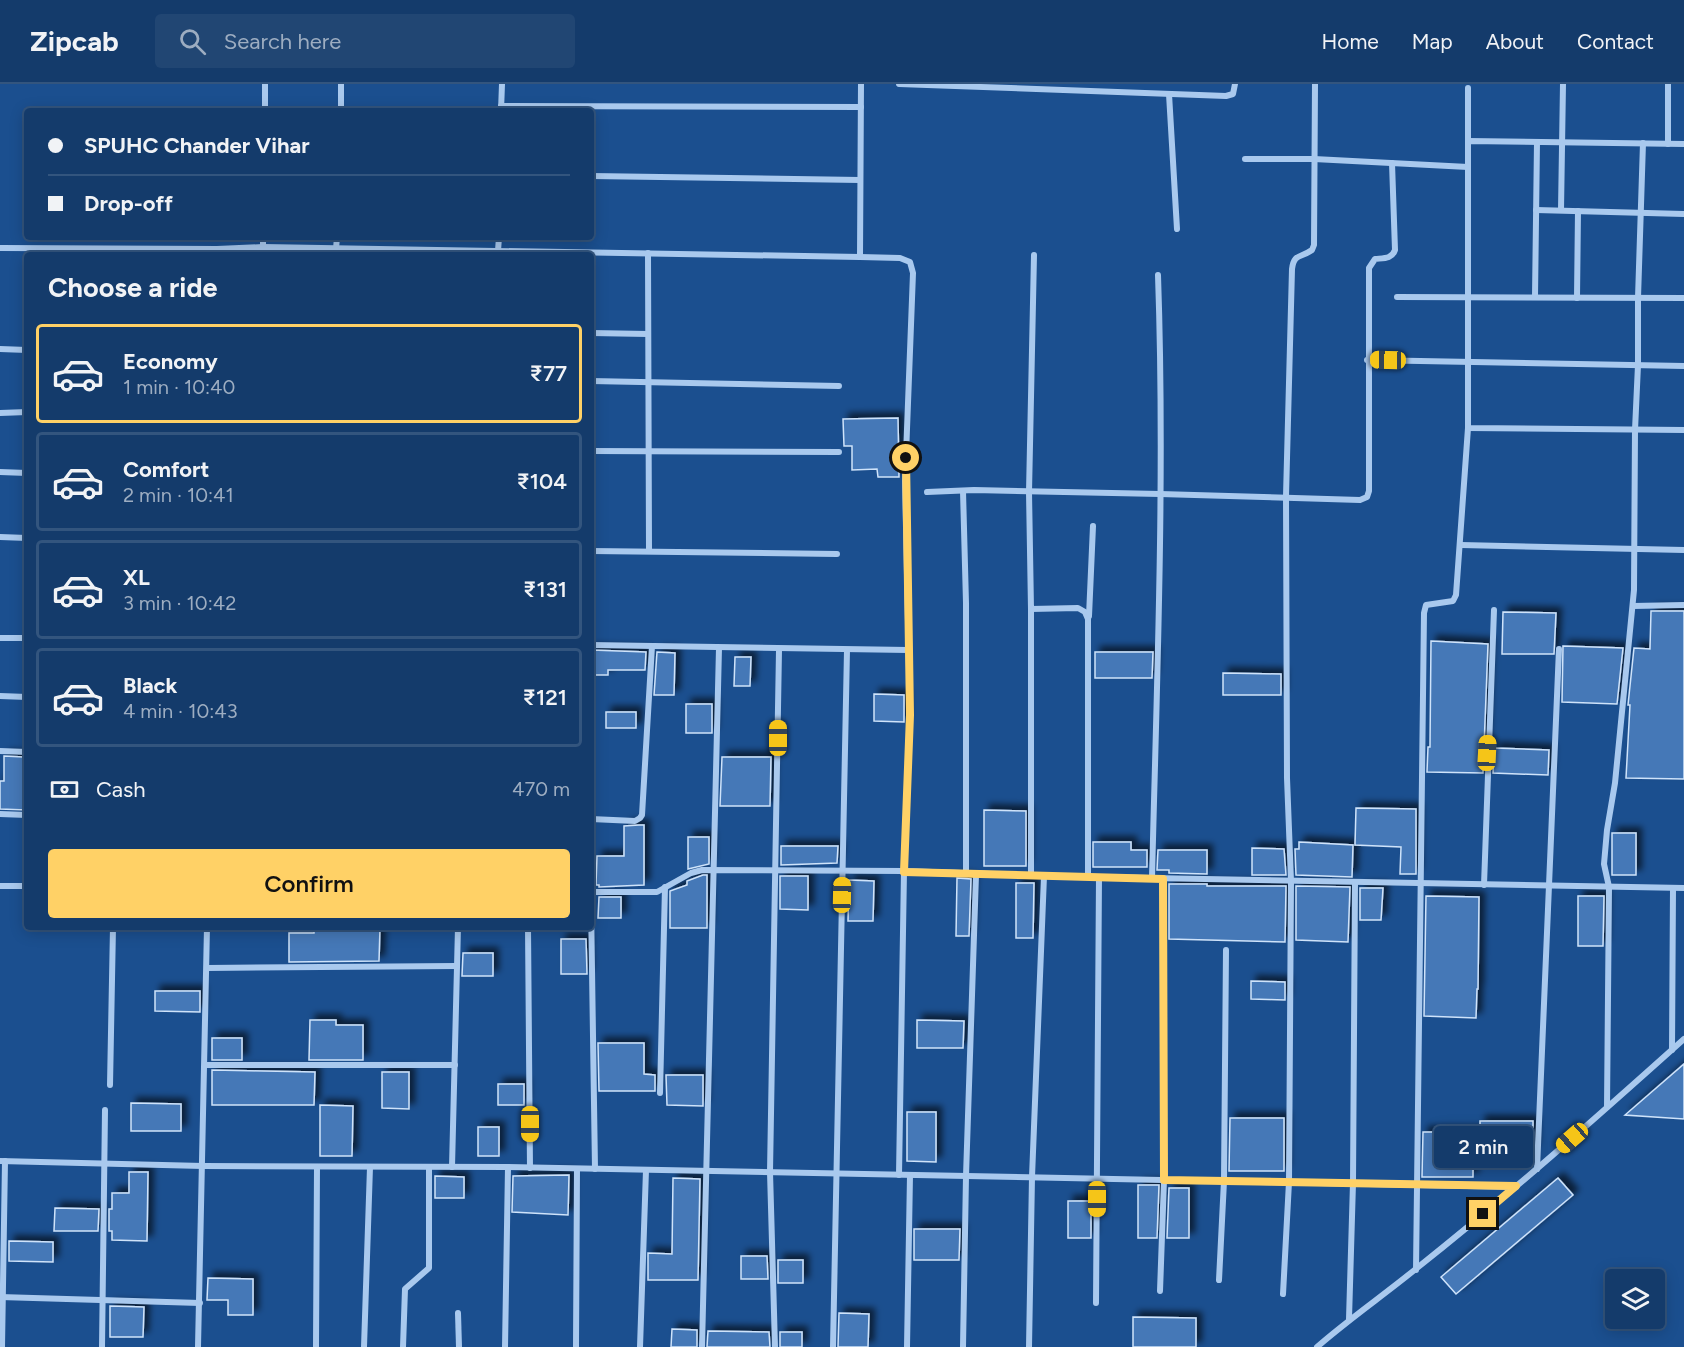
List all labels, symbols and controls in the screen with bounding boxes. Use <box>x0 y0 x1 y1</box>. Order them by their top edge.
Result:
search box <box>155 14 575 68</box>
text: Zipcab <box>30 24 119 58</box>
icon: search <box>176 25 209 58</box>
text: Search here <box>224 28 341 55</box>
text: Home <box>1322 29 1379 54</box>
text: Map <box>1412 29 1453 54</box>
text: About <box>1486 29 1544 54</box>
text: Contact <box>1577 29 1654 54</box>
text: SPUHC Chander Vihar <box>84 132 310 159</box>
text: Drop-off <box>84 190 173 217</box>
text: Choose a ride <box>48 271 217 304</box>
icon: car <box>51 347 105 401</box>
text: Economy <box>123 348 218 375</box>
car <box>1370 351 1406 369</box>
text: ₹77 <box>529 360 567 387</box>
text: 1 min · 10:40 <box>123 375 235 399</box>
route start <box>892 444 919 471</box>
icon: car <box>51 455 105 509</box>
text: Comfort <box>123 456 209 483</box>
text: ₹104 <box>516 468 567 495</box>
text: 2 min · 10:41 <box>123 483 234 507</box>
icon: car <box>51 563 105 617</box>
text: XL <box>123 564 150 591</box>
text: ₹131 <box>523 576 567 603</box>
text: 3 min · 10:42 <box>123 591 236 615</box>
icon: car <box>51 671 105 725</box>
text: Black <box>123 672 177 699</box>
text: ₹121 <box>523 684 567 711</box>
text: 4 min · 10:43 <box>123 699 238 723</box>
car <box>769 720 787 756</box>
car <box>1477 735 1497 771</box>
icon: cash <box>48 773 81 806</box>
text: Cash <box>96 776 146 803</box>
text: 470 m <box>512 777 570 801</box>
button: Confirm <box>48 849 570 918</box>
car <box>833 877 851 913</box>
car <box>521 1106 539 1142</box>
car <box>1553 1119 1591 1157</box>
callout: 2 min <box>1434 1127 1532 1169</box>
text: 2 min <box>1459 1135 1508 1159</box>
car <box>1088 1181 1106 1217</box>
route end <box>1469 1200 1496 1227</box>
map controls <box>1605 1269 1665 1329</box>
button: layers <box>1605 1269 1665 1329</box>

